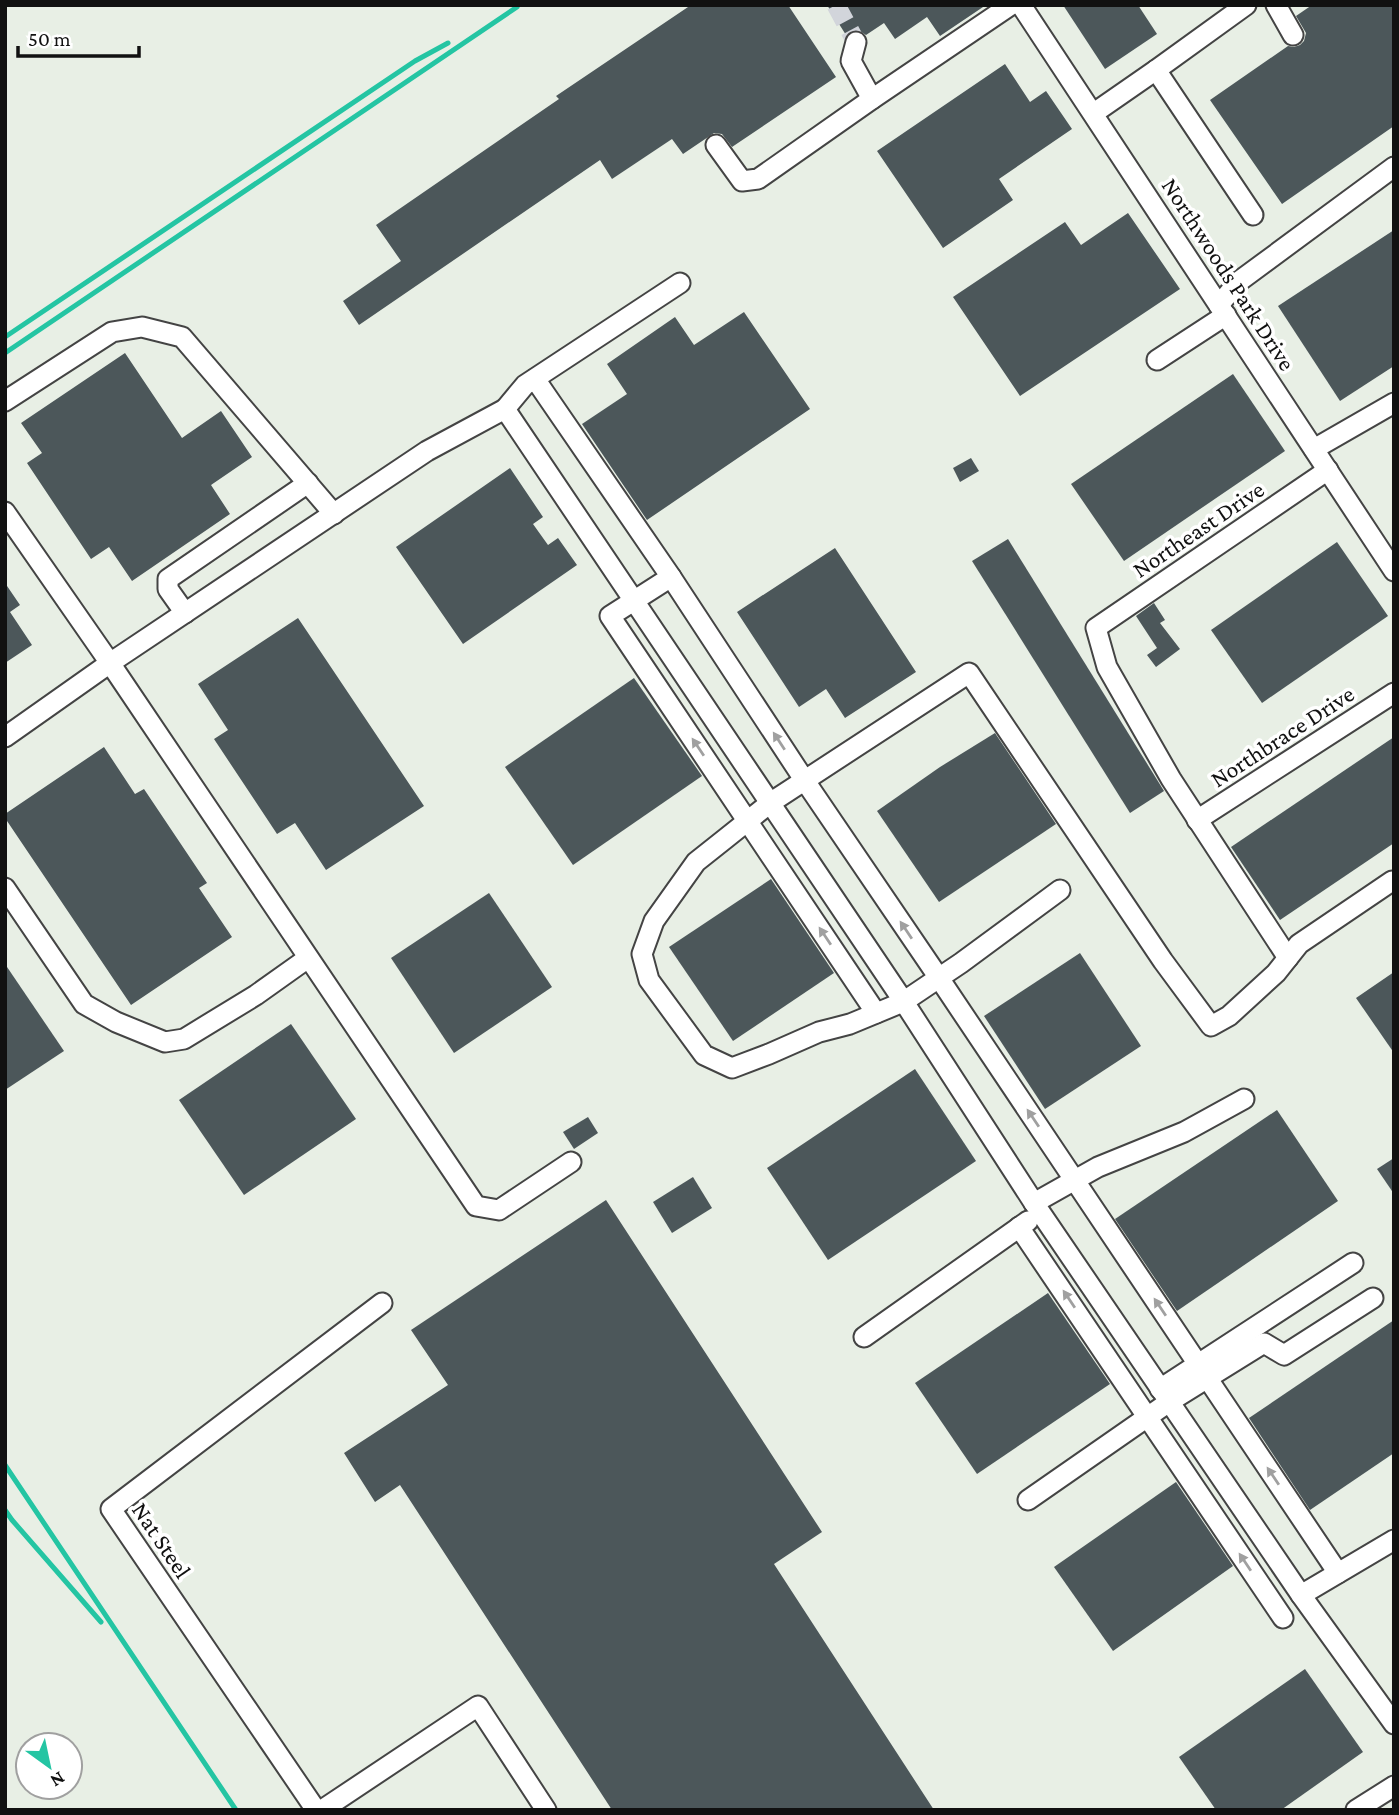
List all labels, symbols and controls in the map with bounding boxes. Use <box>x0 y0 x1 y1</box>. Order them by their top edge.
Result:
scale bar <box>18 14 138 58</box>
text: 50 m <box>28 27 71 51</box>
street label: Northwoods Park Drive <box>1157 173 1301 375</box>
street label: Northeast Drive <box>1127 475 1269 583</box>
street label: Northbrace Drive <box>1205 680 1359 792</box>
one-way arrow <box>772 731 785 751</box>
one-way arrow <box>691 738 705 756</box>
one-way arrow <box>899 921 913 939</box>
one-way arrow <box>818 927 832 945</box>
one-way arrow <box>1027 1109 1040 1128</box>
one-way arrow <box>1062 1290 1076 1308</box>
one-way arrow <box>1154 1298 1167 1317</box>
one-way arrow <box>1266 1466 1279 1486</box>
street label: Nat Steel <box>127 1497 197 1583</box>
one-way arrow <box>1239 1552 1252 1571</box>
north arrow <box>14 1731 84 1801</box>
text: N <box>47 1768 69 1792</box>

